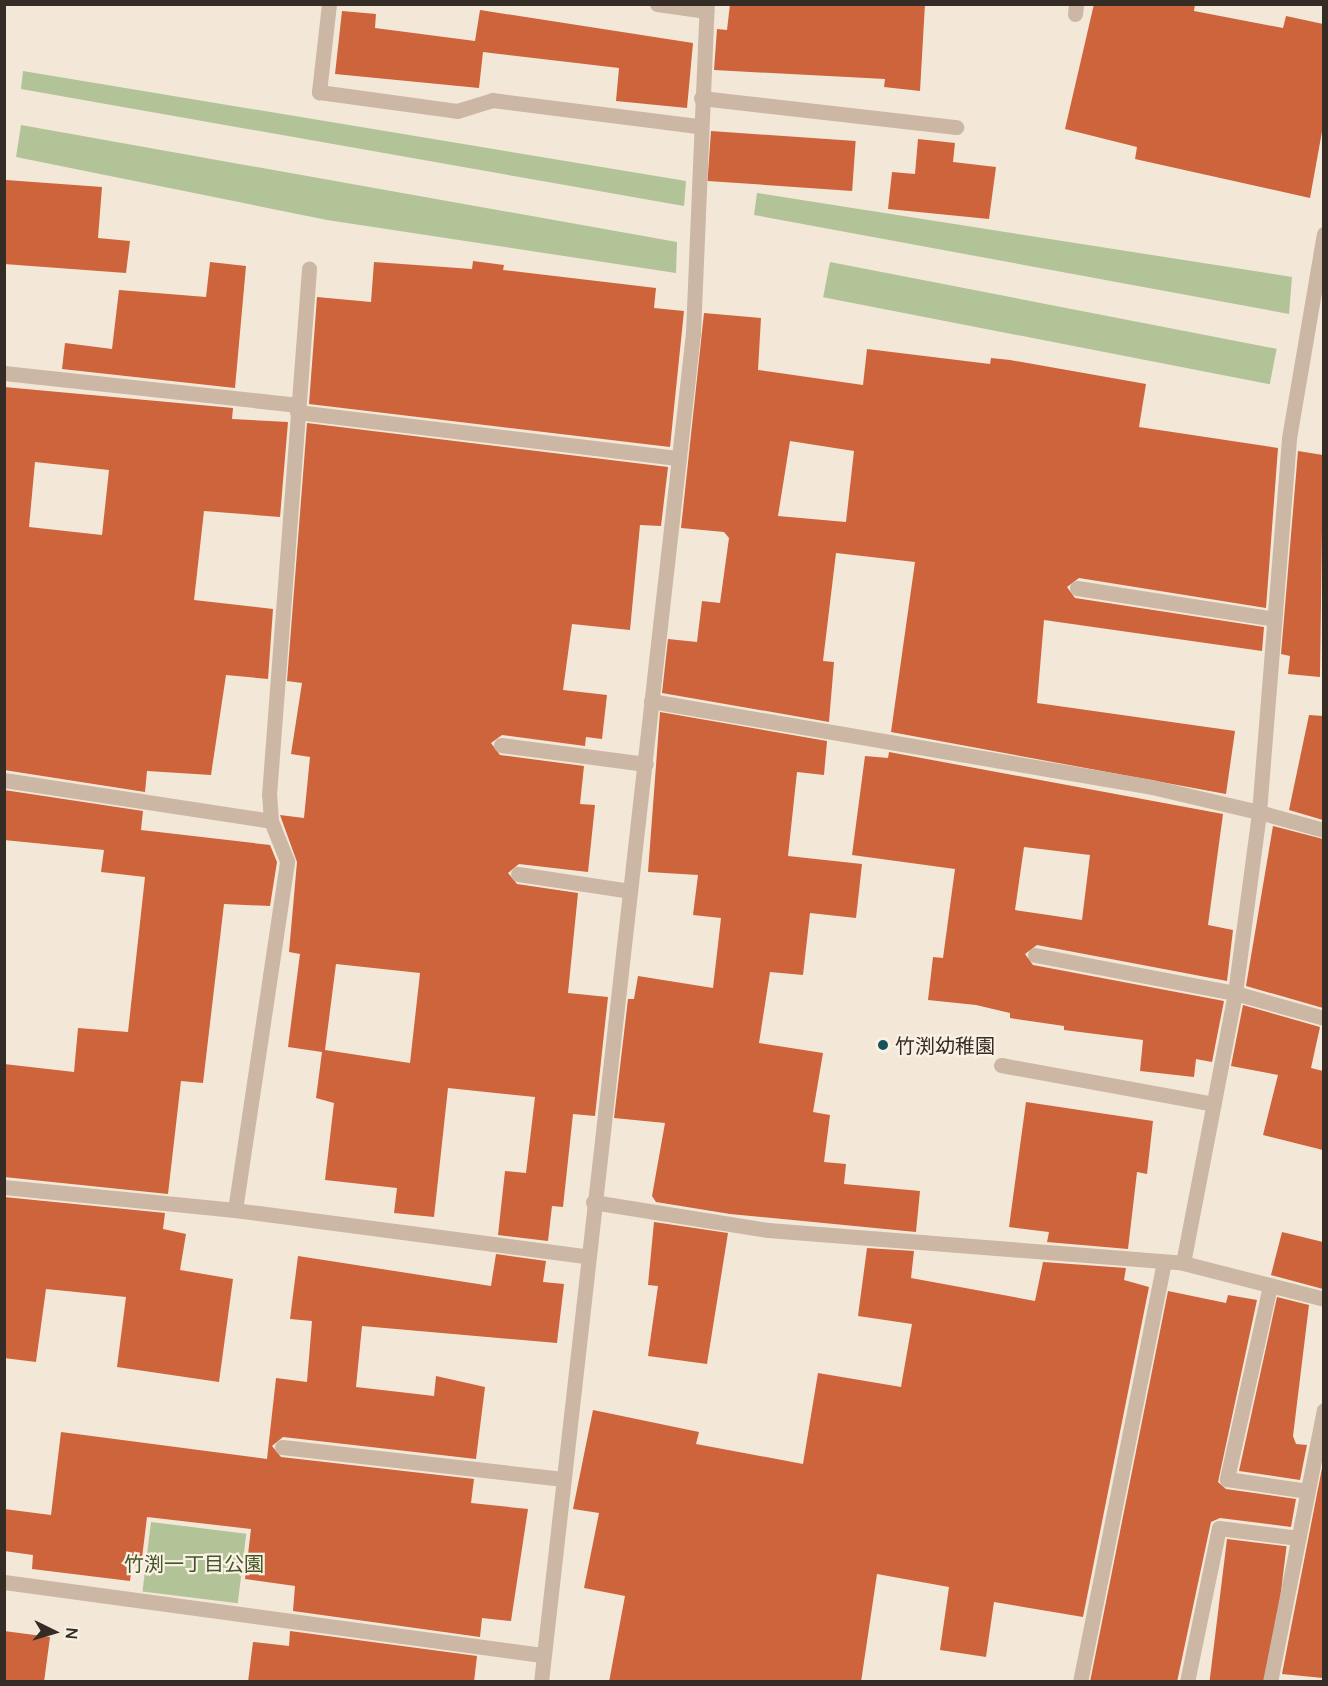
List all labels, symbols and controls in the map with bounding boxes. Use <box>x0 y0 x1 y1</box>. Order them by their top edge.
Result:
place label: 竹渕幼稚園 <box>895 1033 995 1057</box>
marker: 竹渕幼稚園 <box>876 1038 890 1052</box>
park label: 竹渕一丁目公園 <box>124 1551 264 1575</box>
north arrow <box>24 1602 84 1662</box>
text: N <box>60 1627 83 1640</box>

